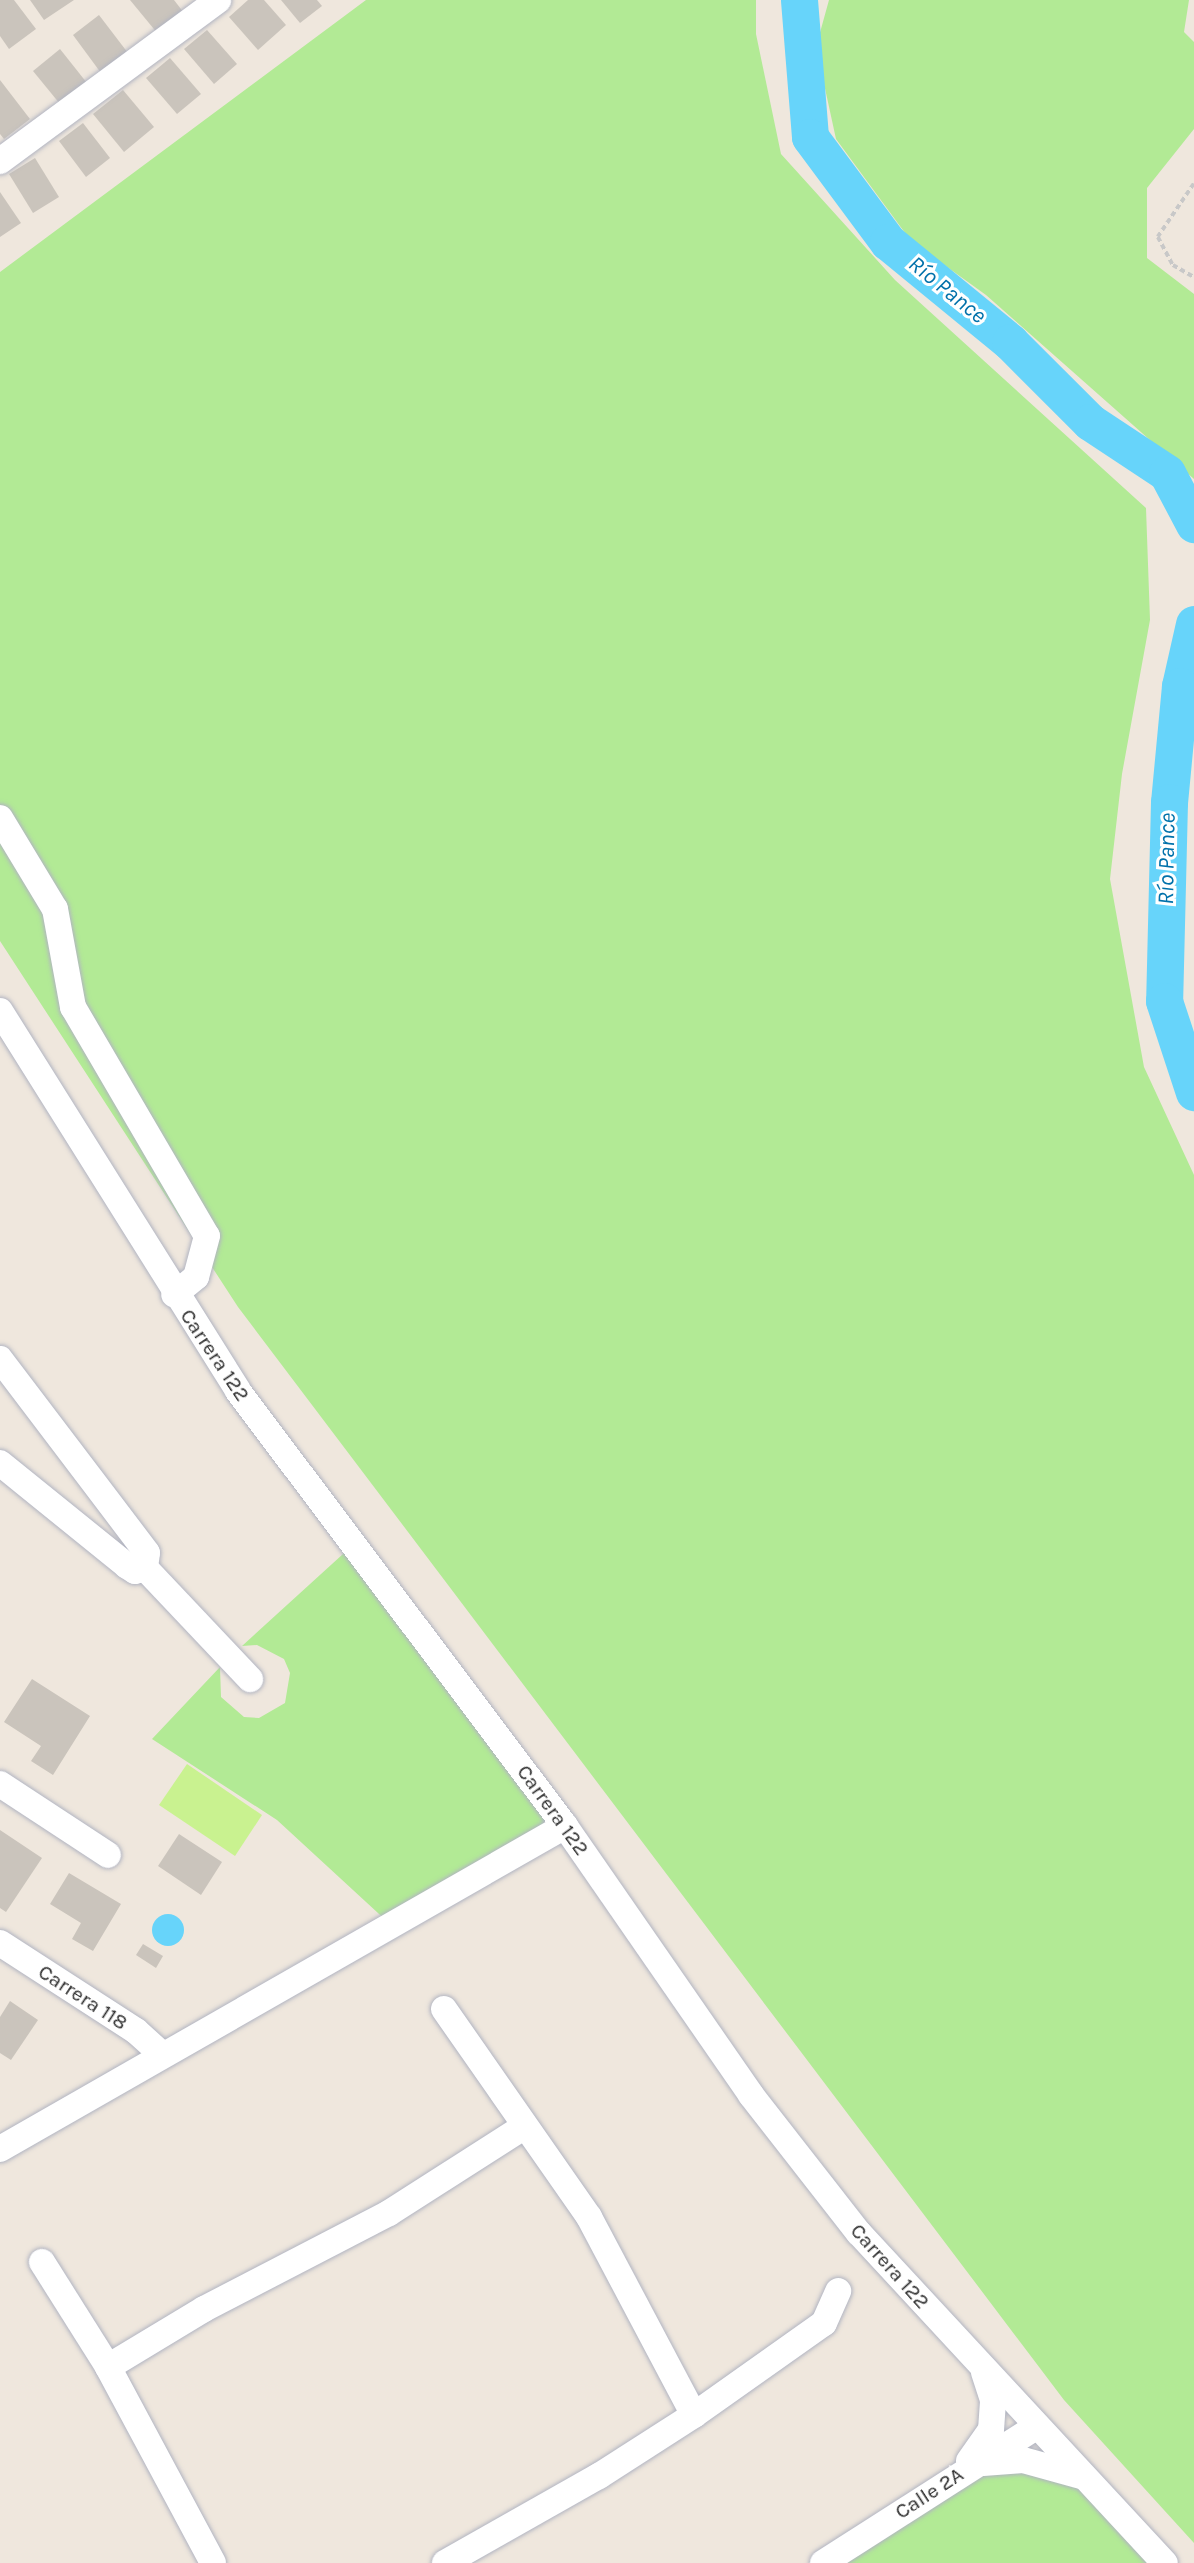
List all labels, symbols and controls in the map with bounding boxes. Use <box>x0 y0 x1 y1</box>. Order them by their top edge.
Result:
water label: Río Pance <box>903 250 991 330</box>
water label: Río Pance <box>1152 813 1182 905</box>
street label: Carrera 122 <box>175 1304 255 1406</box>
street label: Carrera 122 <box>512 1760 594 1860</box>
street label: Carrera 118 <box>34 1959 132 2035</box>
street label: Carrera 122 <box>845 2218 935 2314</box>
street label: Calle 2A <box>890 2462 968 2524</box>

